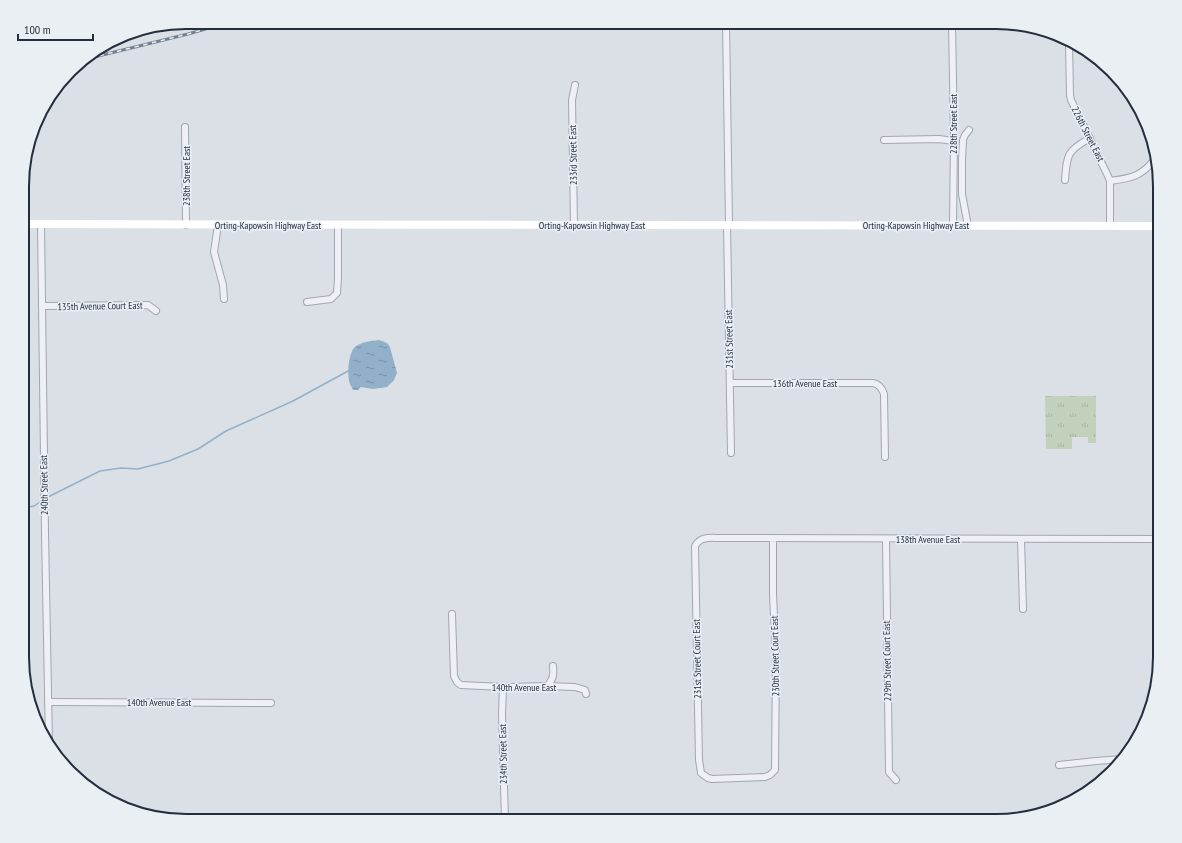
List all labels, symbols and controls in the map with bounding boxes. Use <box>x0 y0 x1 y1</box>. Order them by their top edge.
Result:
scale bar <box>18 16 93 42</box>
text: 100 m <box>24 22 51 37</box>
street label: 228th Street East <box>947 94 960 154</box>
street label: 226th Street East <box>1069 104 1108 164</box>
street label: 233rd Street East <box>566 125 580 185</box>
street label: 238th Street East <box>180 146 193 206</box>
street label: Orting-Kapowsin Highway East <box>215 219 321 232</box>
street label: Orting-Kapowsin Highway East <box>539 219 645 232</box>
street label: Orting-Kapowsin Highway East <box>863 219 969 232</box>
street label: 135th Avenue Court East <box>57 299 143 313</box>
street label: 231st Street East <box>722 309 736 369</box>
street label: 136th Avenue East <box>773 377 837 390</box>
street label: 240th Street East <box>37 455 51 515</box>
street label: 138th Avenue East <box>896 533 960 546</box>
street label: 230th Street Court East <box>768 615 782 697</box>
street label: 231st Street Court East <box>690 619 704 699</box>
street label: 229th Street Court East <box>880 620 894 702</box>
street label: 140th Avenue East <box>492 681 556 694</box>
street label: 140th Avenue East <box>127 696 191 709</box>
street label: 234th Street East <box>496 724 510 784</box>

